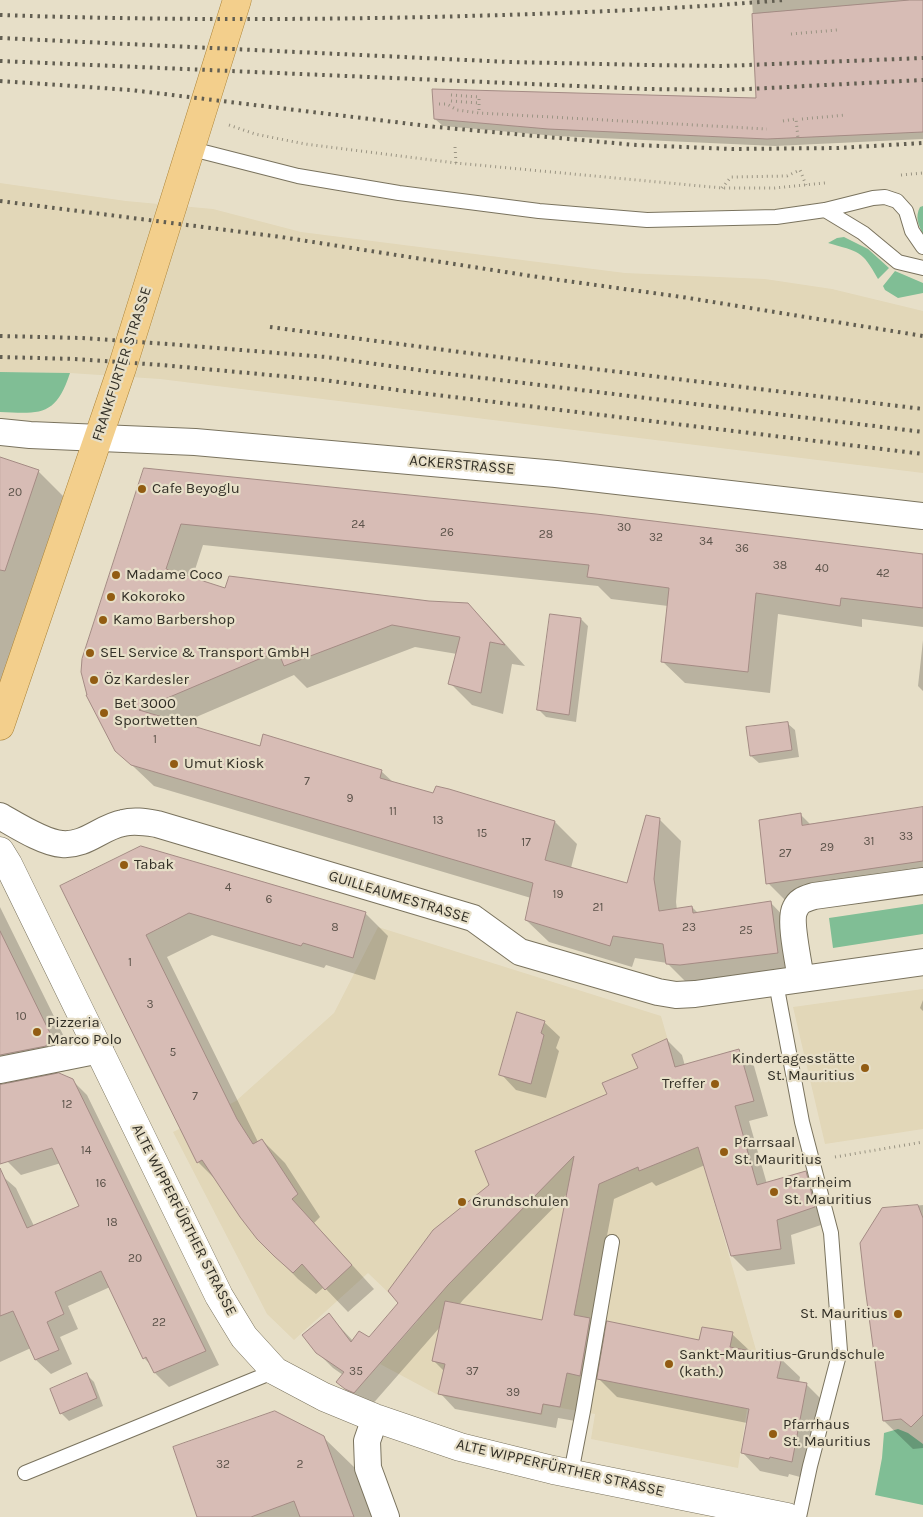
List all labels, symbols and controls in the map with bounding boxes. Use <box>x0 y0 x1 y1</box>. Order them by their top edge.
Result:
street label: FRANKFURTER STRASSE <box>88 284 156 444</box>
street label: ACKERSTRASSE <box>409 451 515 479</box>
place label: Cafe Beyoglu <box>152 480 240 498</box>
marker: Cafe Beyoglu <box>136 483 148 495</box>
house number: 20 <box>8 486 22 500</box>
house number: 24 <box>351 518 365 532</box>
house number: 30 <box>617 521 631 535</box>
house number: 26 <box>440 526 454 540</box>
house number: 28 <box>539 528 553 542</box>
house number: 32 <box>649 531 663 545</box>
house number: 34 <box>699 535 713 549</box>
house number: 36 <box>735 542 749 556</box>
house number: 38 <box>773 559 787 573</box>
house number: 40 <box>815 562 829 576</box>
place label: Madame Coco <box>126 566 223 584</box>
house number: 42 <box>876 567 890 581</box>
marker: Madame Coco <box>110 569 122 581</box>
place label: Kokoroko <box>121 588 185 606</box>
marker: Kokoroko <box>105 591 117 603</box>
place label: Kamo Barbershop <box>113 611 235 629</box>
marker: Kamo Barbershop <box>97 614 109 626</box>
place label: SEL Service & Transport GmbH <box>100 644 310 662</box>
marker: SEL Service & Transport GmbH <box>84 647 96 659</box>
place label: Öz Kardesler <box>104 671 189 689</box>
marker: Öz Kardesler <box>88 674 100 686</box>
place label: Bet 3000 Sportwetten <box>114 695 198 730</box>
marker: Bet 3000 Sportwetten <box>98 707 110 719</box>
house number: 1 <box>153 733 157 747</box>
place label: Umut Kiosk <box>184 755 264 773</box>
marker: Umut Kiosk <box>168 758 180 770</box>
house number: 7 <box>304 775 310 789</box>
house number: 9 <box>347 792 353 806</box>
house number: 11 <box>389 805 397 819</box>
house number: 13 <box>432 814 444 828</box>
house number: 15 <box>477 827 487 841</box>
house number: 33 <box>899 830 913 844</box>
house number: 31 <box>863 835 875 849</box>
house number: 17 <box>521 836 531 850</box>
house number: 29 <box>820 841 834 855</box>
house number: 27 <box>779 847 791 861</box>
place label: Tabak <box>134 856 174 874</box>
marker: Tabak <box>118 859 130 871</box>
street label: GUILLEAUMESTRASSE <box>326 867 472 927</box>
house number: 4 <box>225 881 231 895</box>
house number: 19 <box>553 888 563 902</box>
house number: 6 <box>266 893 272 907</box>
house number: 21 <box>593 901 603 915</box>
house number: 8 <box>331 921 339 935</box>
house number: 23 <box>682 921 696 935</box>
house number: 25 <box>739 924 753 938</box>
house number: 1 <box>128 956 132 970</box>
house number: 3 <box>146 998 154 1012</box>
house number: 10 <box>15 1010 27 1024</box>
place label: Pizzeria Marco Polo <box>47 1014 122 1049</box>
marker: Pizzeria Marco Polo <box>31 1026 43 1038</box>
house number: 5 <box>170 1046 176 1060</box>
place label: Kindertagesstätte St. Mauritius <box>732 1050 855 1085</box>
marker: Kindertagesstätte St. Mauritius <box>859 1062 871 1074</box>
place label: Treffer <box>662 1075 705 1093</box>
marker: Treffer <box>709 1078 721 1090</box>
house number: 7 <box>192 1090 198 1104</box>
house number: 12 <box>62 1098 72 1112</box>
street label: ALTE WIPPERFÜRTHER STRASSE <box>128 1121 240 1319</box>
place label: Pfarrsaal St. Mauritius <box>734 1134 822 1169</box>
house number: 14 <box>81 1144 91 1158</box>
marker: Pfarrsaal St. Mauritius <box>718 1146 730 1158</box>
place label: Pfarrheim St. Mauritius <box>784 1174 872 1209</box>
house number: 16 <box>96 1177 106 1191</box>
marker: Pfarrheim St. Mauritius <box>768 1186 780 1198</box>
place label: Grundschulen <box>472 1193 569 1211</box>
marker: Grundschulen <box>456 1196 468 1208</box>
house number: 18 <box>106 1216 118 1230</box>
house number: 20 <box>128 1252 142 1266</box>
place label: St. Mauritius <box>800 1305 888 1323</box>
marker: St. Mauritius <box>892 1308 904 1320</box>
house number: 22 <box>152 1316 166 1330</box>
place label: Sankt-Mauritius-Grundschule (kath.) <box>679 1346 885 1381</box>
marker: Sankt-Mauritius-Grundschule (kath.) <box>663 1358 675 1370</box>
house number: 35 <box>349 1365 363 1379</box>
house number: 37 <box>466 1365 478 1379</box>
house number: 39 <box>506 1386 520 1400</box>
place label: Pfarrhaus St. Mauritius <box>783 1416 871 1451</box>
marker: Pfarrhaus St. Mauritius <box>767 1428 779 1440</box>
street label: ALTE WIPPERFÜRTHER STRASSE <box>454 1435 666 1501</box>
house number: 32 <box>216 1458 230 1472</box>
house number: 2 <box>297 1458 303 1472</box>

